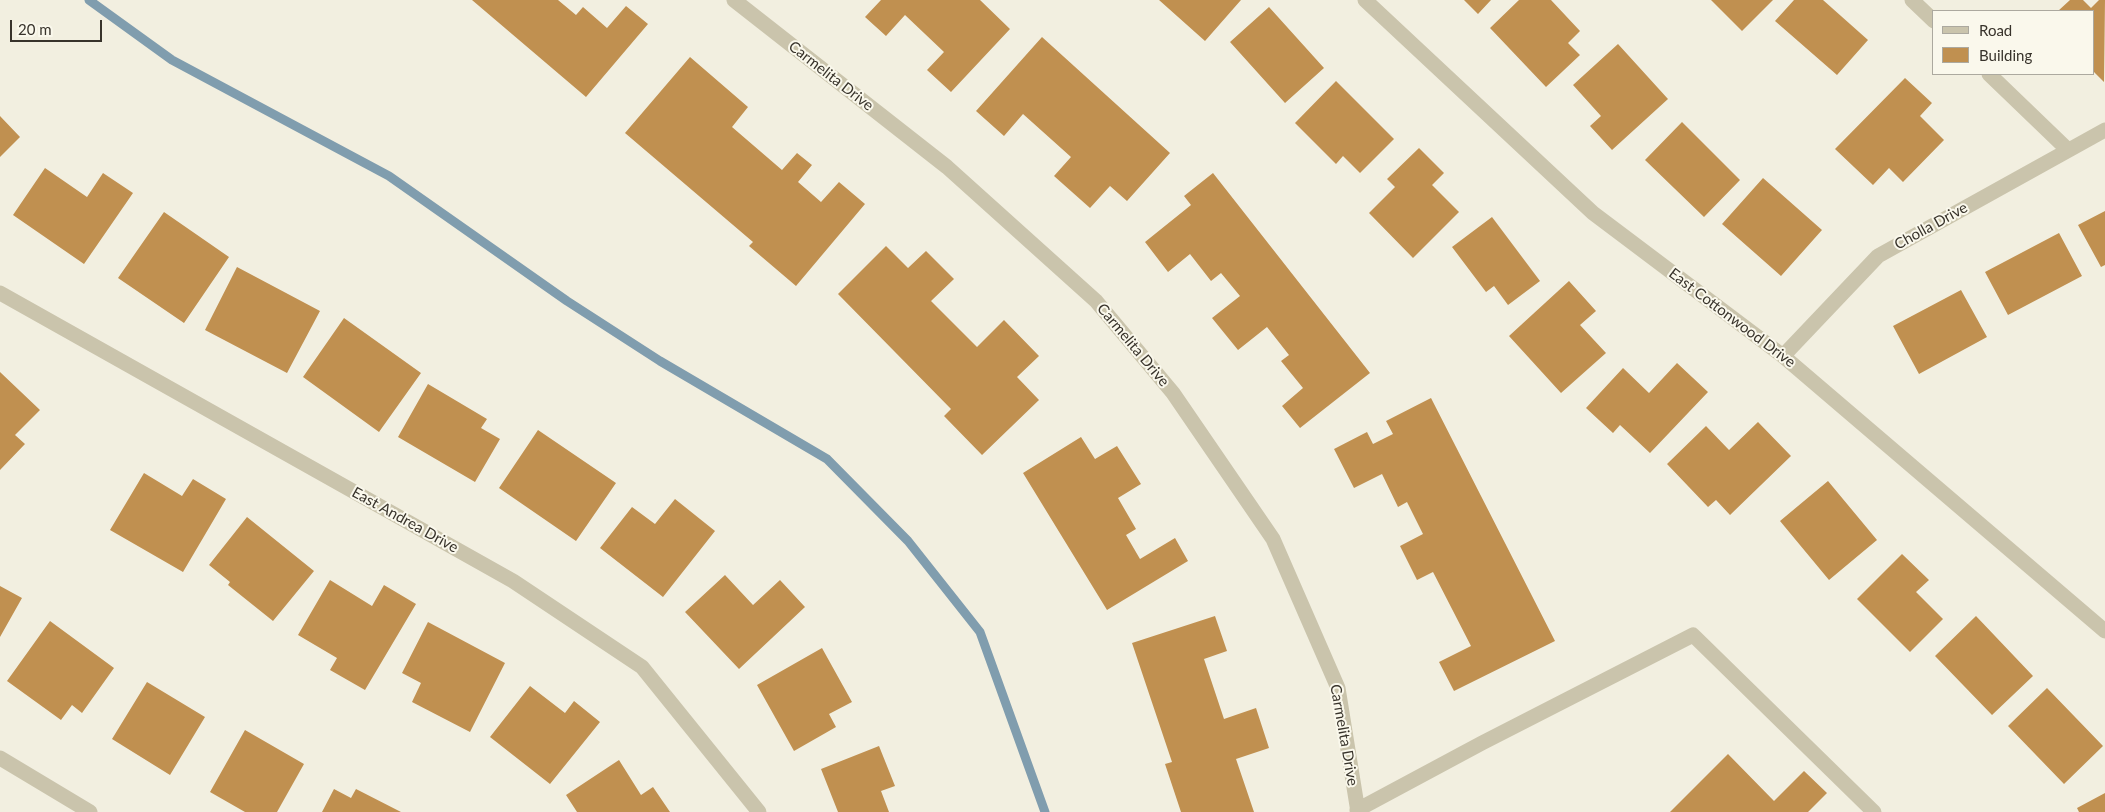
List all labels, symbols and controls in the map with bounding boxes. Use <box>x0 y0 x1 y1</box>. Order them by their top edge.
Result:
scale bar <box>12 10 105 42</box>
legend <box>1932 10 2095 75</box>
text: 20 m <box>18 20 52 38</box>
text: Road <box>1979 21 2012 39</box>
street label: Carmelita Drive <box>785 37 877 115</box>
text: Building <box>1979 46 2032 64</box>
street label: Cholla Drive <box>1891 198 1971 254</box>
street label: East Cottonwood Drive <box>1665 265 1799 371</box>
street label: Carmelita Drive <box>1093 300 1173 390</box>
street label: East Andrea Drive <box>349 483 461 557</box>
street label: Carmelita Drive <box>1326 683 1362 787</box>

